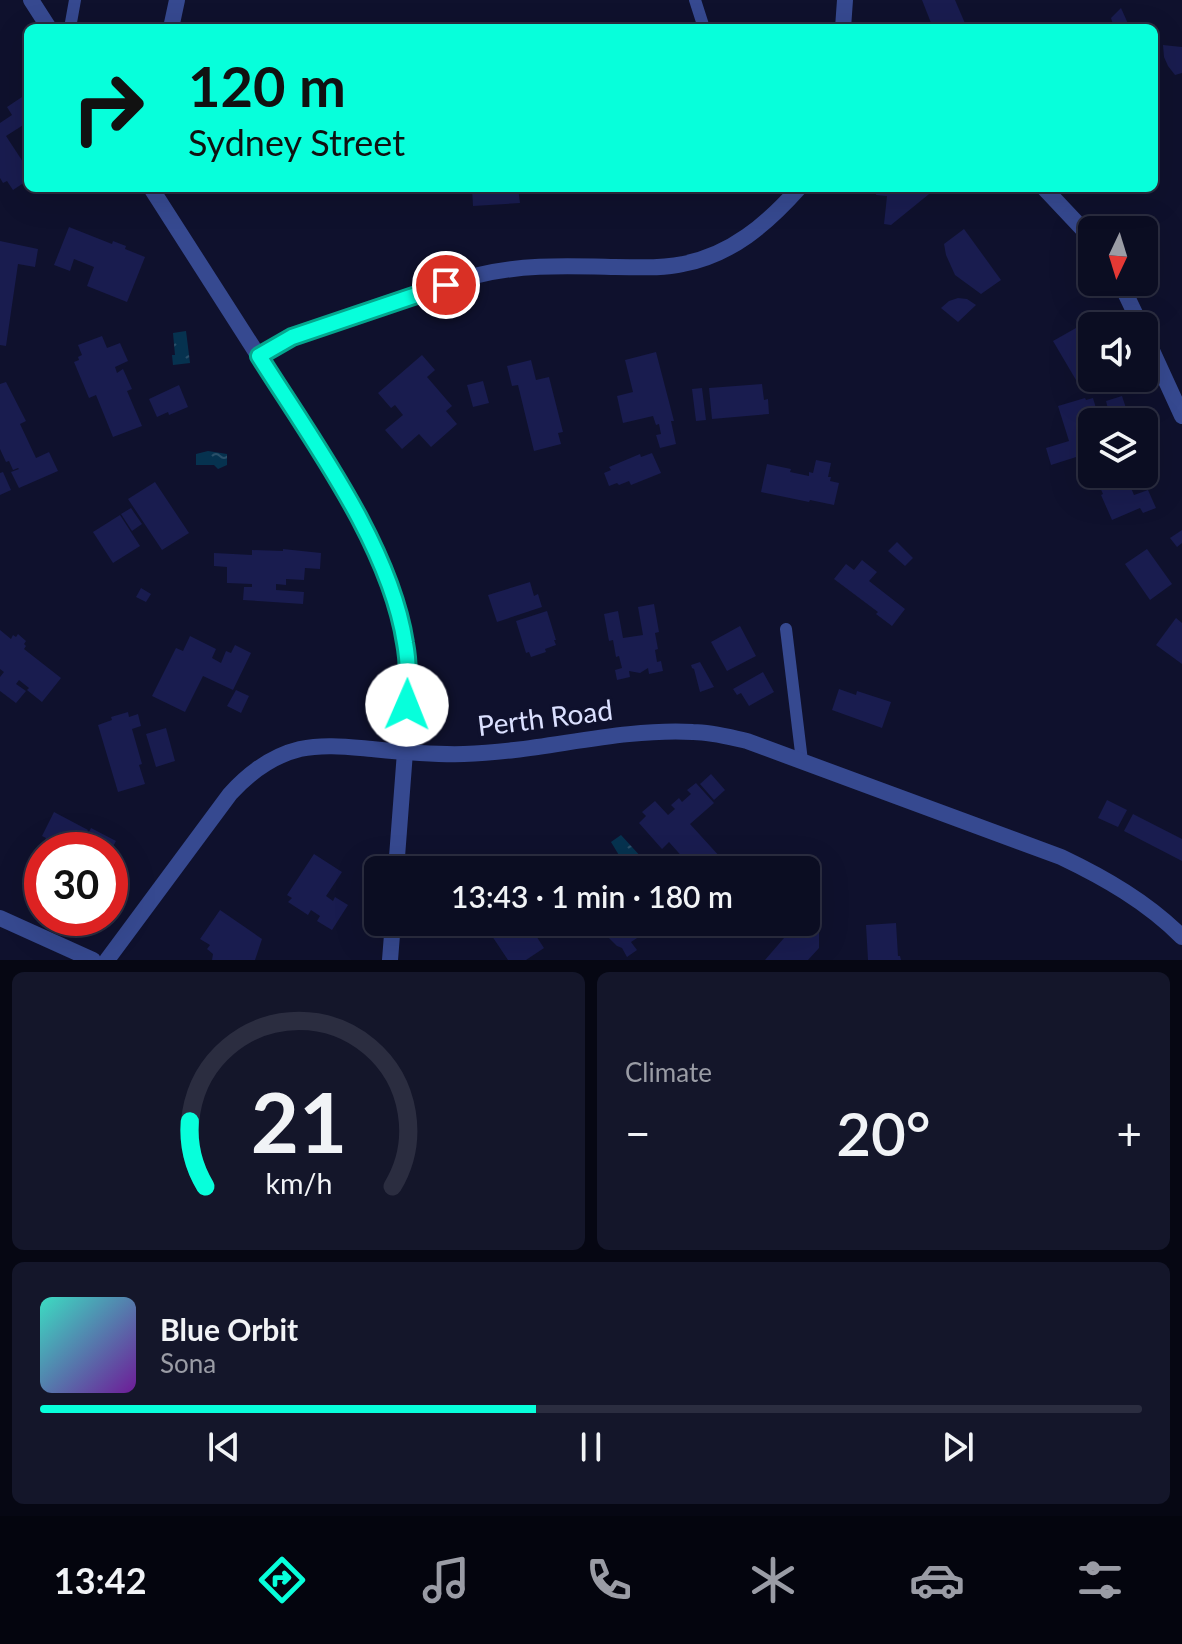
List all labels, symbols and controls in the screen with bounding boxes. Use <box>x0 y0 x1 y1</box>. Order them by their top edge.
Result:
text: 120 m <box>188 52 346 119</box>
icon: right <box>56 56 160 160</box>
text: Sydney Street <box>188 120 405 164</box>
north arrow <box>1078 216 1158 296</box>
map controls <box>1078 216 1158 488</box>
pin <box>412 251 480 319</box>
icon: arrive <box>424 263 468 307</box>
button: sound <box>1078 312 1158 392</box>
button: layers <box>1078 408 1158 488</box>
position arrow <box>365 663 449 747</box>
street label: Perth Road <box>475 692 614 742</box>
speed limit sign: 30 <box>24 832 128 936</box>
text: 13:43 · 1 min · 180 m <box>451 878 733 914</box>
text: Climate <box>625 1056 712 1088</box>
text: 21 <box>250 1071 347 1171</box>
text: 20° <box>836 1097 931 1169</box>
text: − <box>625 1107 651 1159</box>
text: + <box>1116 1107 1142 1159</box>
text: km/h <box>265 1166 332 1200</box>
text: Blue Orbit <box>160 1311 298 1347</box>
text: Sona <box>160 1347 216 1379</box>
icon: previous <box>202 1425 246 1469</box>
icon: pause <box>569 1425 613 1469</box>
icon: next <box>936 1425 980 1469</box>
icon: directions <box>254 1552 310 1608</box>
icon: music <box>418 1552 474 1608</box>
icon: phone <box>581 1552 637 1608</box>
icon: climate <box>745 1552 801 1608</box>
icon: car <box>909 1552 965 1608</box>
icon: filters <box>1072 1552 1128 1608</box>
text: 13:42 <box>54 1558 147 1602</box>

